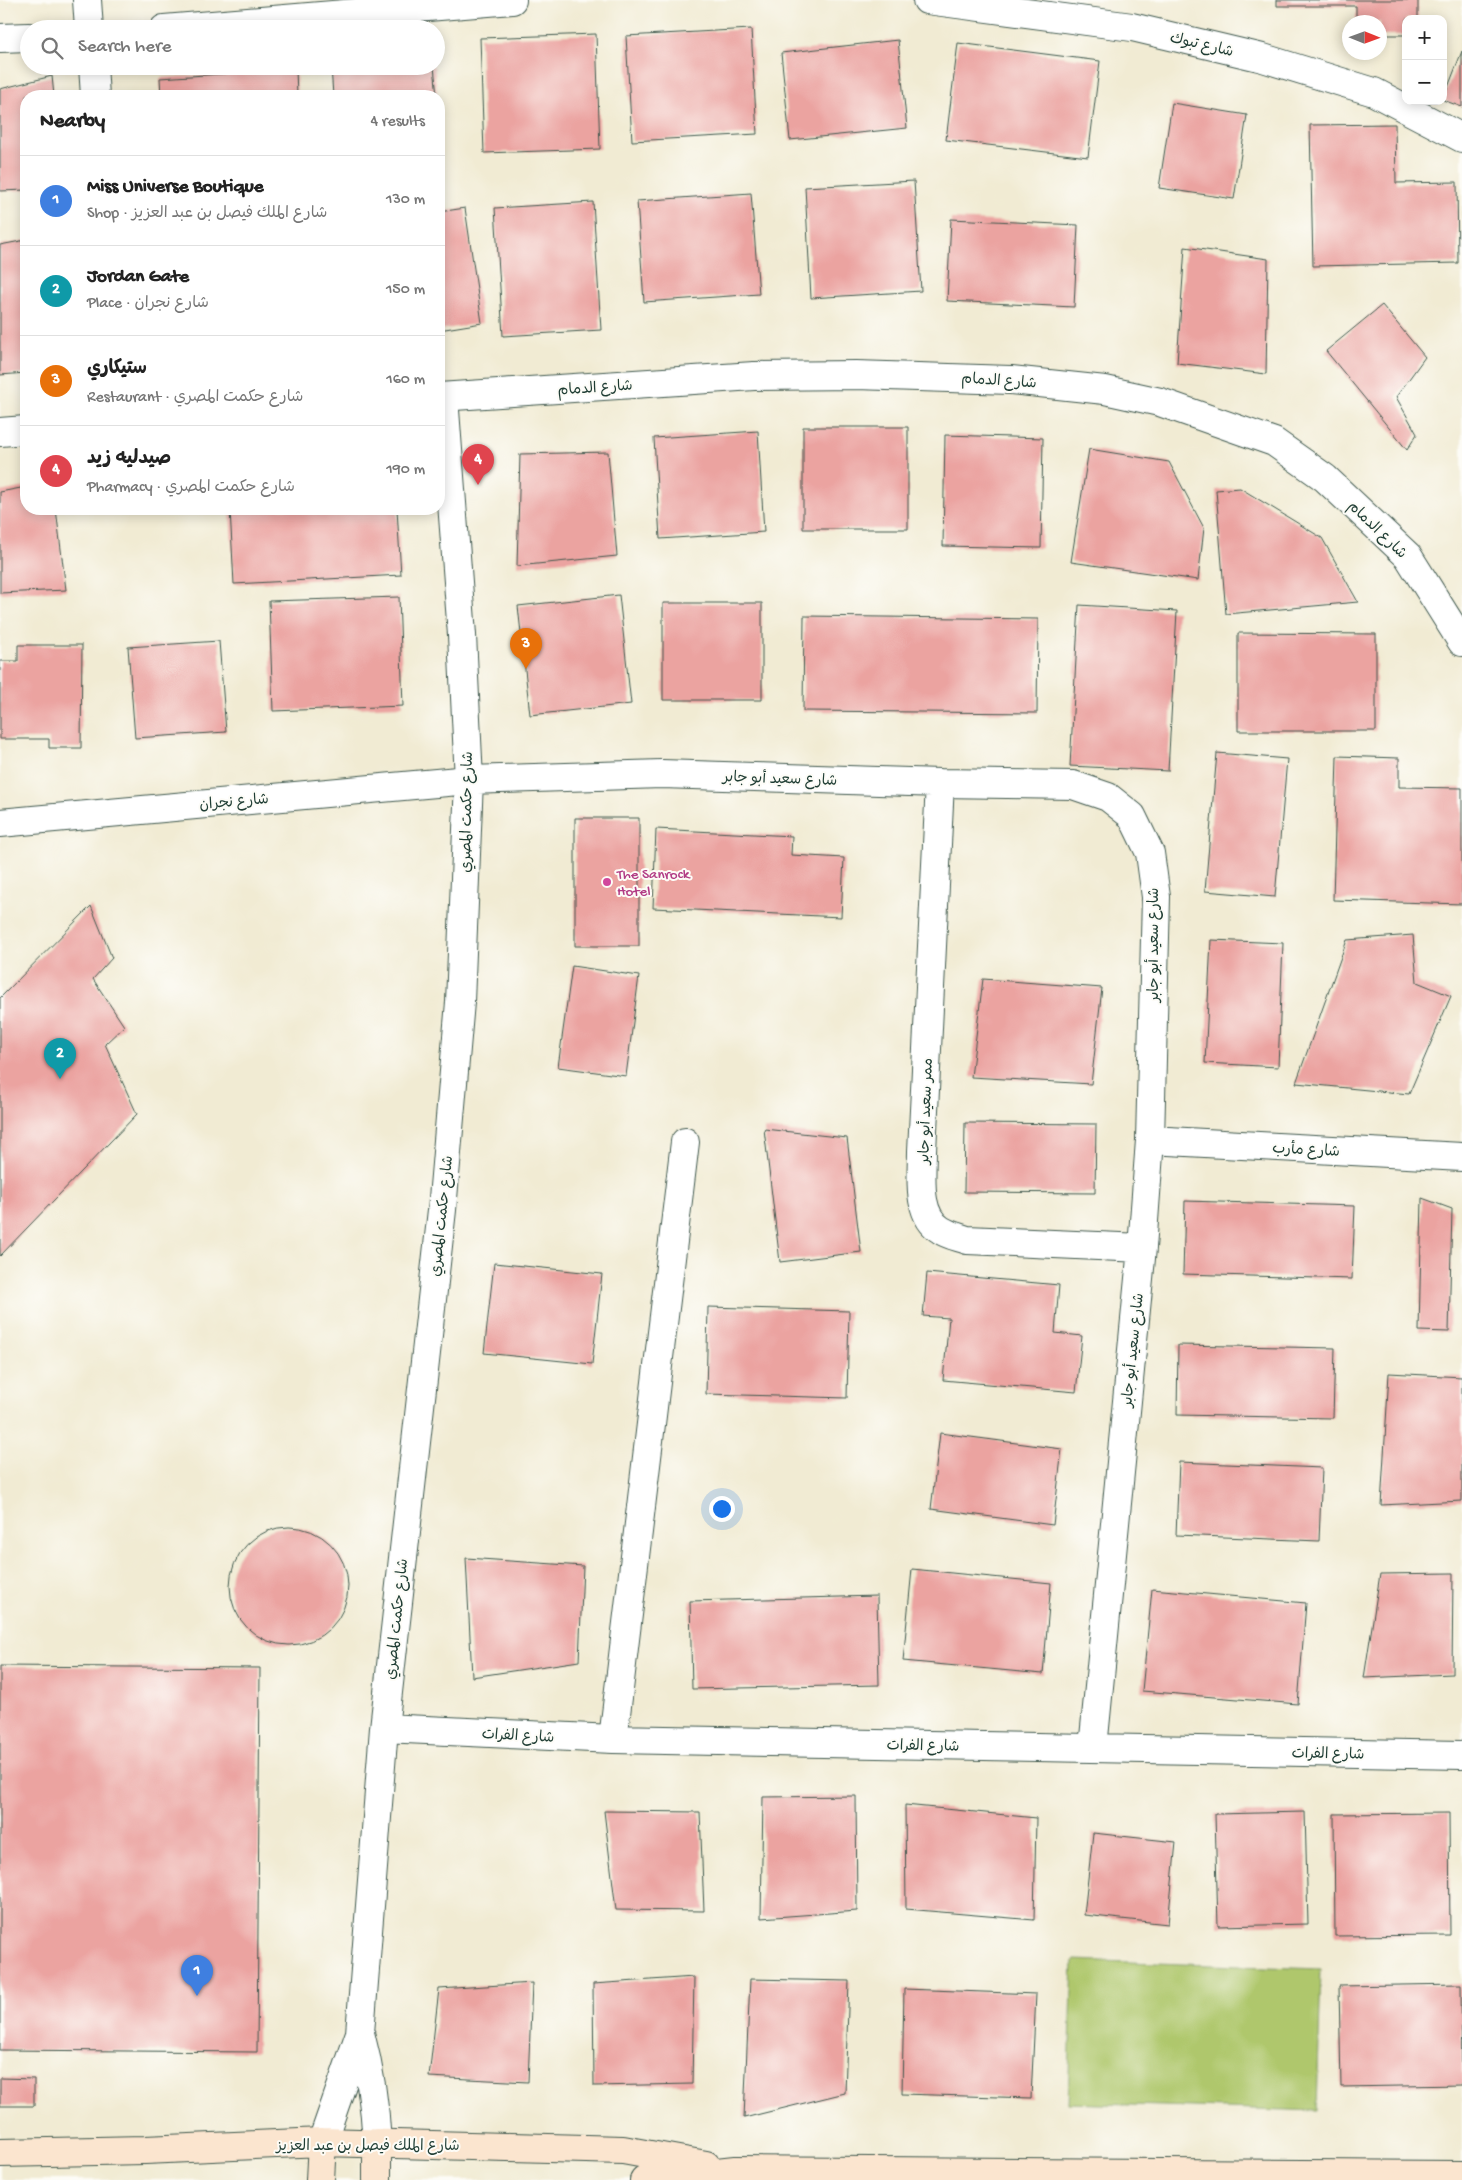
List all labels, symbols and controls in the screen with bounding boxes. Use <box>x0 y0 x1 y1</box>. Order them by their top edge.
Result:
north arrow <box>1342 15 1387 60</box>
map controls <box>1402 15 1447 105</box>
button: + <box>1402 15 1447 60</box>
search box <box>20 20 445 75</box>
street label: شارع تبوك <box>1168 30 1235 62</box>
icon: search <box>38 34 66 62</box>
text: Search here <box>78 36 172 59</box>
button: − <box>1402 60 1447 105</box>
text: Nearby <box>40 110 105 135</box>
text: 4 results <box>370 113 425 132</box>
text: Miss Universe Boutique <box>87 176 264 199</box>
text: 1 <box>53 191 59 210</box>
text: 130 m <box>386 191 425 210</box>
text: Shop · شارع الملك فيصل بن عبد العزيز <box>87 205 327 224</box>
text: Jordan Gate <box>87 266 189 289</box>
text: 2 <box>52 281 60 300</box>
text: 150 m <box>386 281 425 300</box>
text: Place · شارع نجران <box>87 295 209 314</box>
text: ستيكاري <box>87 358 147 381</box>
street label: شارع الدمام <box>961 370 1037 394</box>
text: 3 <box>52 371 60 390</box>
text: 160 m <box>386 371 425 390</box>
street label: شارع الدمام <box>557 377 633 401</box>
text: Restaurant · شارع حكمت المصري <box>87 389 303 408</box>
pin: 4 <box>462 444 494 485</box>
text: صيدليه زيد <box>87 448 171 471</box>
text: 4 <box>52 461 60 480</box>
text: 190 m <box>386 461 425 480</box>
text: Pharmacy · شارع حكمت المصري <box>87 479 295 498</box>
street label: شارع الدمام <box>1343 498 1410 563</box>
pin: 3 <box>510 628 542 669</box>
street label: شارع حكمت المصري <box>458 751 478 873</box>
street label: شارع سعيد أبو جابر <box>720 767 838 791</box>
street label: شارع نجران <box>199 791 270 815</box>
place label: The Sanrock Hotel <box>616 866 691 901</box>
marker: The Sanrock Hotel <box>601 876 613 888</box>
street label: شارع سعيد أبو جابر <box>1144 888 1164 1004</box>
pin: 2 <box>44 1038 76 1079</box>
street label: ممر سعيد أبو جابر <box>914 1057 938 1167</box>
street label: شارع مأرب <box>1272 1138 1340 1162</box>
street label: شارع حكمت المصري <box>428 1155 458 1278</box>
street label: شارع سعيد أبو جابر <box>1117 1292 1149 1410</box>
your location <box>709 1496 735 1522</box>
street label: شارع حكمت المصري <box>383 1558 413 1681</box>
street label: شارع الفرات <box>481 1726 555 1748</box>
street label: شارع الفرات <box>886 1737 960 1757</box>
street label: شارع الفرات <box>1291 1745 1365 1765</box>
pin: 1 <box>181 1955 213 1996</box>
street label: شارع الملك فيصل بن عبد العزيز <box>274 2138 460 2156</box>

